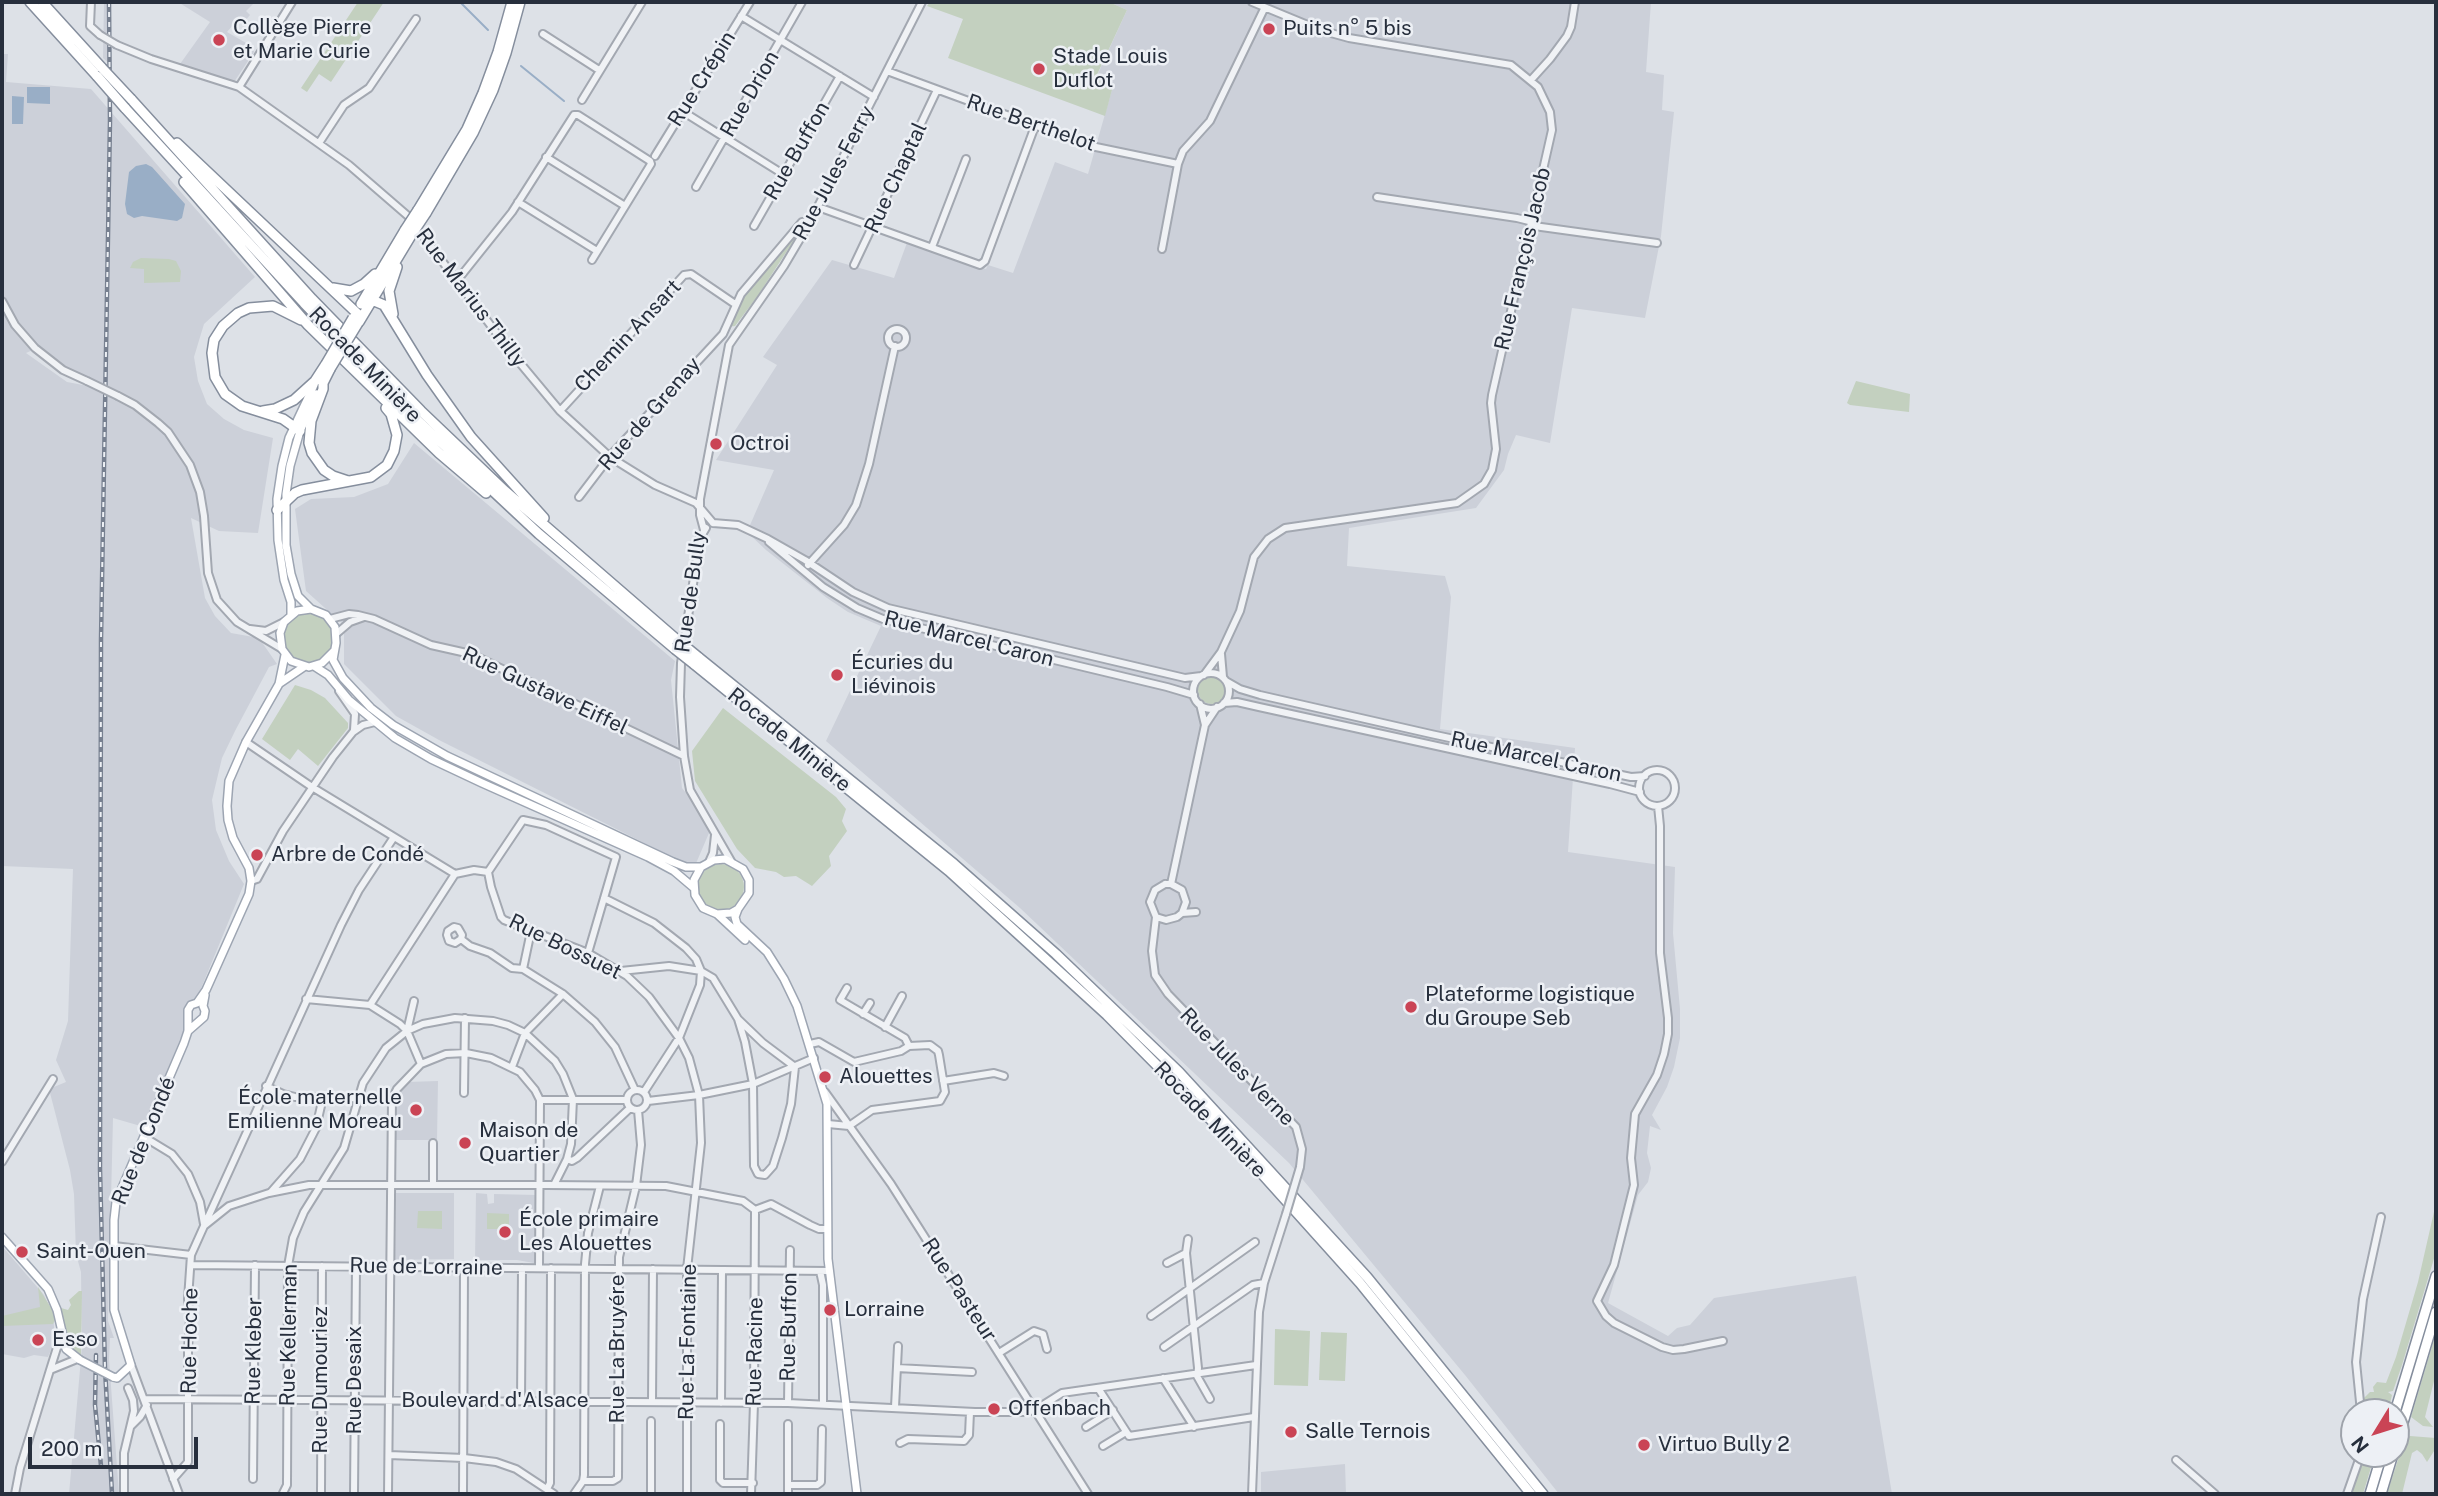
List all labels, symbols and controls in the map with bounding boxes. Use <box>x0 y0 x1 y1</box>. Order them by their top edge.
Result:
place label: Collège Pierre et Marie Curie <box>233 15 371 65</box>
place label: Puits n° 5 bis <box>1283 16 1412 42</box>
marker: Puits n° 5 bis <box>1261 21 1277 37</box>
street label: Rue Crépin <box>663 27 741 131</box>
marker: Collège Pierre et Marie Curie <box>211 32 227 48</box>
place label: Stade Louis Duflot <box>1053 44 1168 94</box>
street label: Rue Drion <box>715 46 785 142</box>
marker: Stade Louis Duflot <box>1031 61 1047 77</box>
street label: Rue Berthelot <box>963 89 1099 157</box>
street label: Rue Buffon <box>759 97 835 205</box>
street label: Rue Jules Ferry <box>788 101 880 245</box>
street label: Rue Chaptal <box>859 119 933 237</box>
street label: Rue François Jacob <box>1490 165 1556 353</box>
street label: Rue Marius Thilly <box>410 223 532 373</box>
street label: Chemin Ansart <box>570 275 686 397</box>
street label: Rocade Minière <box>303 302 427 428</box>
street label: Rue de Grenay <box>594 352 706 476</box>
place label: Octroi <box>730 431 789 457</box>
marker: Octroi <box>708 436 724 452</box>
street label: Rue de Bully <box>670 530 712 654</box>
street label: Rue Marcel Caron <box>882 606 1056 672</box>
street label: Rue Gustave Eiffel <box>458 642 632 740</box>
place label: Écuries du Liévinois <box>851 650 953 700</box>
marker: Écuries du Liévinois <box>829 667 845 683</box>
street label: Rocade Minière <box>722 683 856 797</box>
street label: Rue Marcel Caron <box>1448 727 1624 787</box>
place label: Arbre de Condé <box>271 842 424 868</box>
marker: Arbre de Condé <box>249 847 265 863</box>
street label: Rue Bossuet <box>505 909 625 985</box>
place label: Plateforme logistique du Groupe Seb <box>1425 982 1635 1032</box>
marker: Plateforme logistique du Groupe Seb <box>1403 999 1419 1015</box>
street label: Rue Jules Verne <box>1174 1003 1300 1131</box>
street label: Rocade Minière <box>1148 1057 1272 1183</box>
place label: Alouettes <box>839 1064 933 1090</box>
marker: Alouettes <box>817 1069 833 1085</box>
street label: Rue de Condé <box>107 1073 181 1209</box>
place label: École maternelle Emilienne Moreau <box>227 1085 402 1135</box>
marker: École maternelle Emilienne Moreau <box>408 1102 424 1118</box>
place label: Maison de Quartier <box>479 1118 578 1168</box>
marker: Maison de Quartier <box>457 1135 473 1151</box>
place label: École primaire Les Alouettes <box>519 1207 659 1257</box>
marker: École primaire Les Alouettes <box>497 1224 513 1240</box>
street label: Rue Pasteur <box>916 1233 1002 1347</box>
place label: Saint-Ouen <box>36 1239 146 1265</box>
marker: Saint-Ouen <box>14 1244 30 1260</box>
street label: Rue de Lorraine <box>349 1253 503 1281</box>
street label: Rue Kellerman <box>275 1263 303 1407</box>
street label: Rue La Fontaine <box>674 1264 702 1420</box>
street label: Rue Buffon <box>775 1272 803 1382</box>
street label: Rue La Bruyére <box>605 1274 631 1424</box>
street label: Rue Hoche <box>176 1288 204 1394</box>
street label: Rue Kleber <box>240 1297 268 1405</box>
street label: Rue Racine <box>741 1297 769 1407</box>
place label: Lorraine <box>844 1297 925 1323</box>
marker: Lorraine <box>822 1302 838 1318</box>
street label: Rue Dumouriez <box>308 1306 334 1454</box>
street label: Rue Desaix <box>342 1326 368 1434</box>
place label: Esso <box>52 1327 98 1353</box>
marker: Esso <box>30 1332 46 1348</box>
street label: Boulevard d'Alsace <box>401 1388 589 1414</box>
place label: Offenbach <box>1008 1396 1111 1422</box>
north arrow <box>2340 1398 2410 1468</box>
marker: Offenbach <box>986 1401 1002 1417</box>
place label: Salle Ternois <box>1305 1419 1430 1445</box>
scale bar <box>32 1422 201 1466</box>
marker: Salle Ternois <box>1283 1424 1299 1440</box>
place label: Virtuo Bully 2 <box>1658 1432 1790 1458</box>
text: N <box>2347 1432 2373 1457</box>
text: 200 m <box>41 1436 102 1461</box>
marker: Virtuo Bully 2 <box>1636 1437 1652 1453</box>

